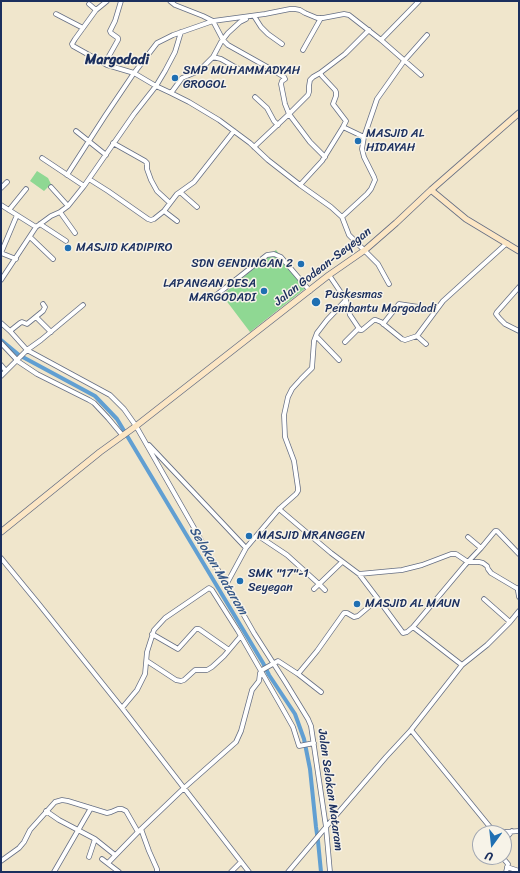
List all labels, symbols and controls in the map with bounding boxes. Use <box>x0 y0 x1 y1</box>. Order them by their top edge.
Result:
district label: Margodadi <box>85 52 149 68</box>
place label: SMP MUHAMMADYAH GROGOL <box>183 64 300 92</box>
marker: SMP MUHAMMADYAH GROGOL <box>170 73 180 83</box>
place label: MASJID AL HIDAYAH <box>366 127 424 155</box>
marker: MASJID AL HIDAYAH <box>353 136 363 146</box>
street label: Jalan Godean-Seyegan <box>272 225 374 309</box>
place label: MASJID KADIPIRO <box>76 241 172 255</box>
marker: MASJID KADIPIRO <box>63 243 73 253</box>
place label: SDN GENDINGAN 2 <box>191 257 293 271</box>
marker: SDN GENDINGAN 2 <box>296 259 306 269</box>
place label: LAPANGAN DESA MARGODADI <box>163 277 256 305</box>
marker: LAPANGAN DESA MARGODADI <box>259 286 269 296</box>
place label: Puskesmas Pembantu Margodadi <box>325 288 436 316</box>
marker: Puskesmas Pembantu Margodadi <box>310 296 322 308</box>
water label: Selokan Mataram <box>186 524 250 618</box>
place label: MASJID MRANGGEN <box>257 529 365 543</box>
marker: MASJID MRANGGEN <box>244 531 254 541</box>
place label: SMK "17"-1 Seyegan <box>248 567 309 595</box>
marker: SMK "17"-1 Seyegan <box>235 576 245 586</box>
place label: MASJID AL MAUN <box>365 597 460 611</box>
marker: MASJID AL MAUN <box>352 599 362 609</box>
street label: Jalan Selokan Mataram <box>314 728 346 852</box>
north arrow <box>472 825 512 865</box>
text: U <box>483 846 495 866</box>

